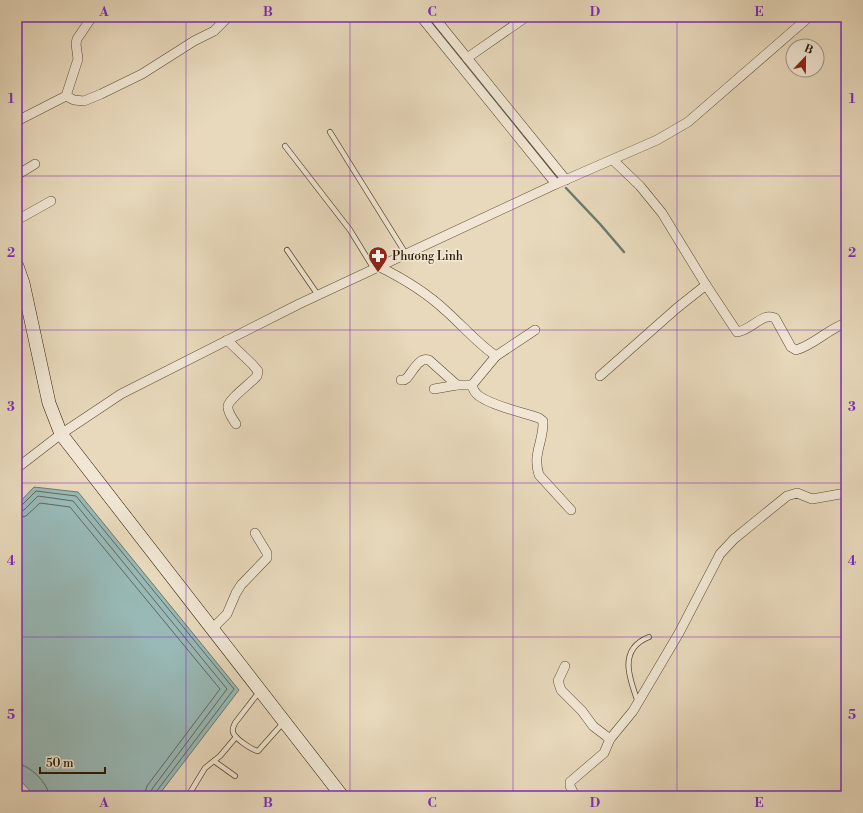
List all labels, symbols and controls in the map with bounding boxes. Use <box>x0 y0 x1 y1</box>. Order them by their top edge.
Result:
text: A <box>98 4 109 20</box>
text: B <box>263 4 273 20</box>
text: C <box>427 4 437 20</box>
text: D <box>590 4 600 20</box>
text: E <box>754 4 764 20</box>
north arrow <box>785 38 825 78</box>
text: B <box>802 42 815 58</box>
text: 1 <box>8 91 15 107</box>
text: 1 <box>849 91 856 107</box>
text: 2 <box>7 245 15 261</box>
pharmacy icon: Phương Linh <box>367 245 389 273</box>
text: 2 <box>848 245 856 261</box>
place label: Phương Linh <box>392 249 463 264</box>
text: 3 <box>7 399 15 415</box>
text: 3 <box>848 399 856 415</box>
text: 4 <box>7 553 16 569</box>
text: 4 <box>848 553 857 569</box>
text: 5 <box>7 707 15 723</box>
text: 5 <box>848 707 856 723</box>
scale bar <box>40 749 105 775</box>
text: 50 m <box>46 756 74 771</box>
text: A <box>98 795 109 811</box>
text: B <box>263 795 273 811</box>
text: C <box>427 795 437 811</box>
text: D <box>590 795 600 811</box>
text: E <box>754 795 764 811</box>

